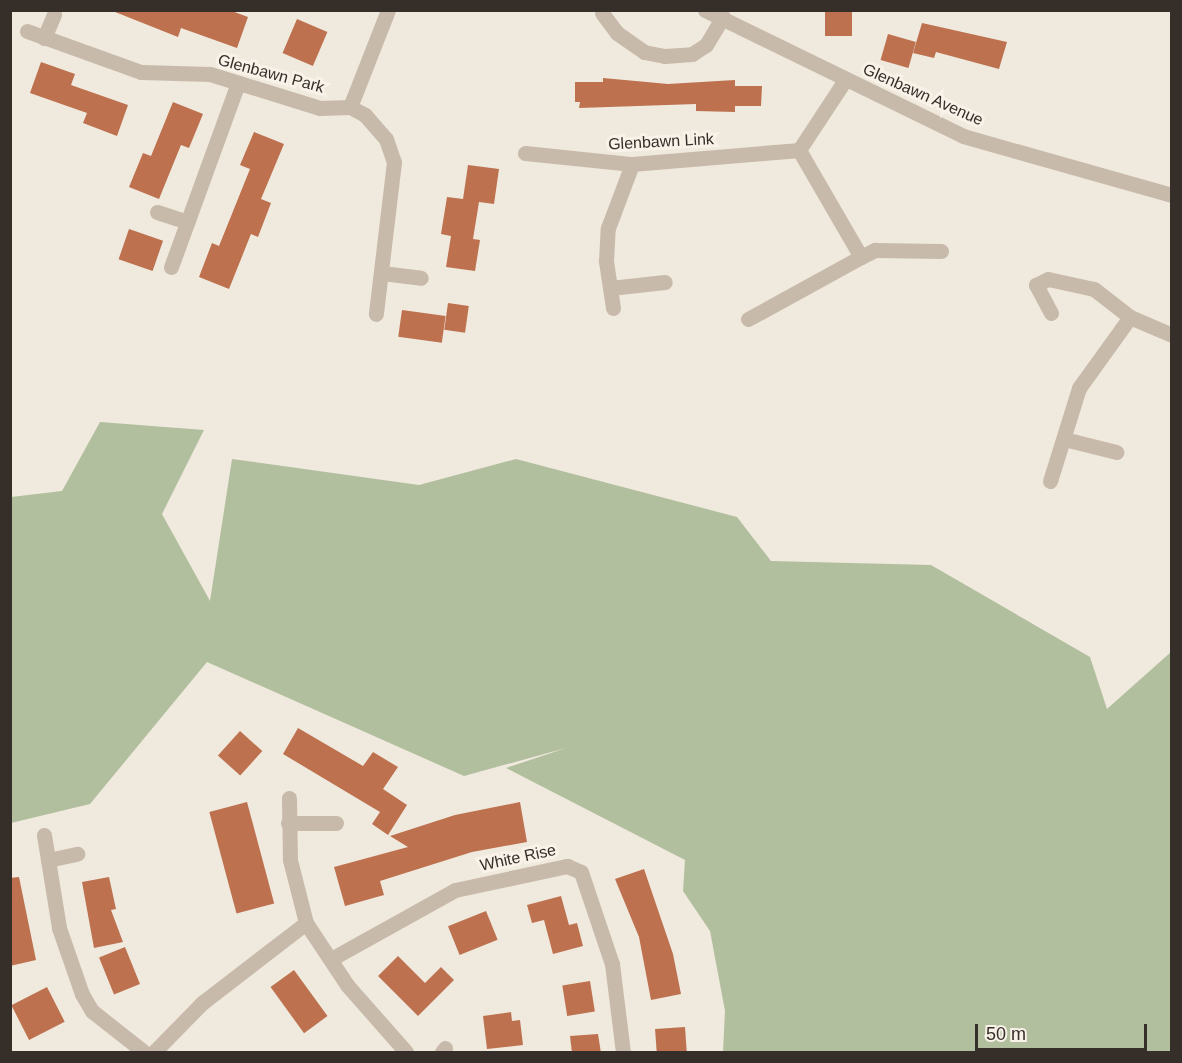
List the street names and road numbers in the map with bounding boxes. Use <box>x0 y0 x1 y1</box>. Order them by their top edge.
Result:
street label: Glenbawn Park <box>216 51 326 97</box>
street label: Glenbawn Avenue <box>860 60 986 130</box>
street label: Glenbawn Link <box>608 130 714 154</box>
street label: White Rise <box>478 841 558 875</box>

